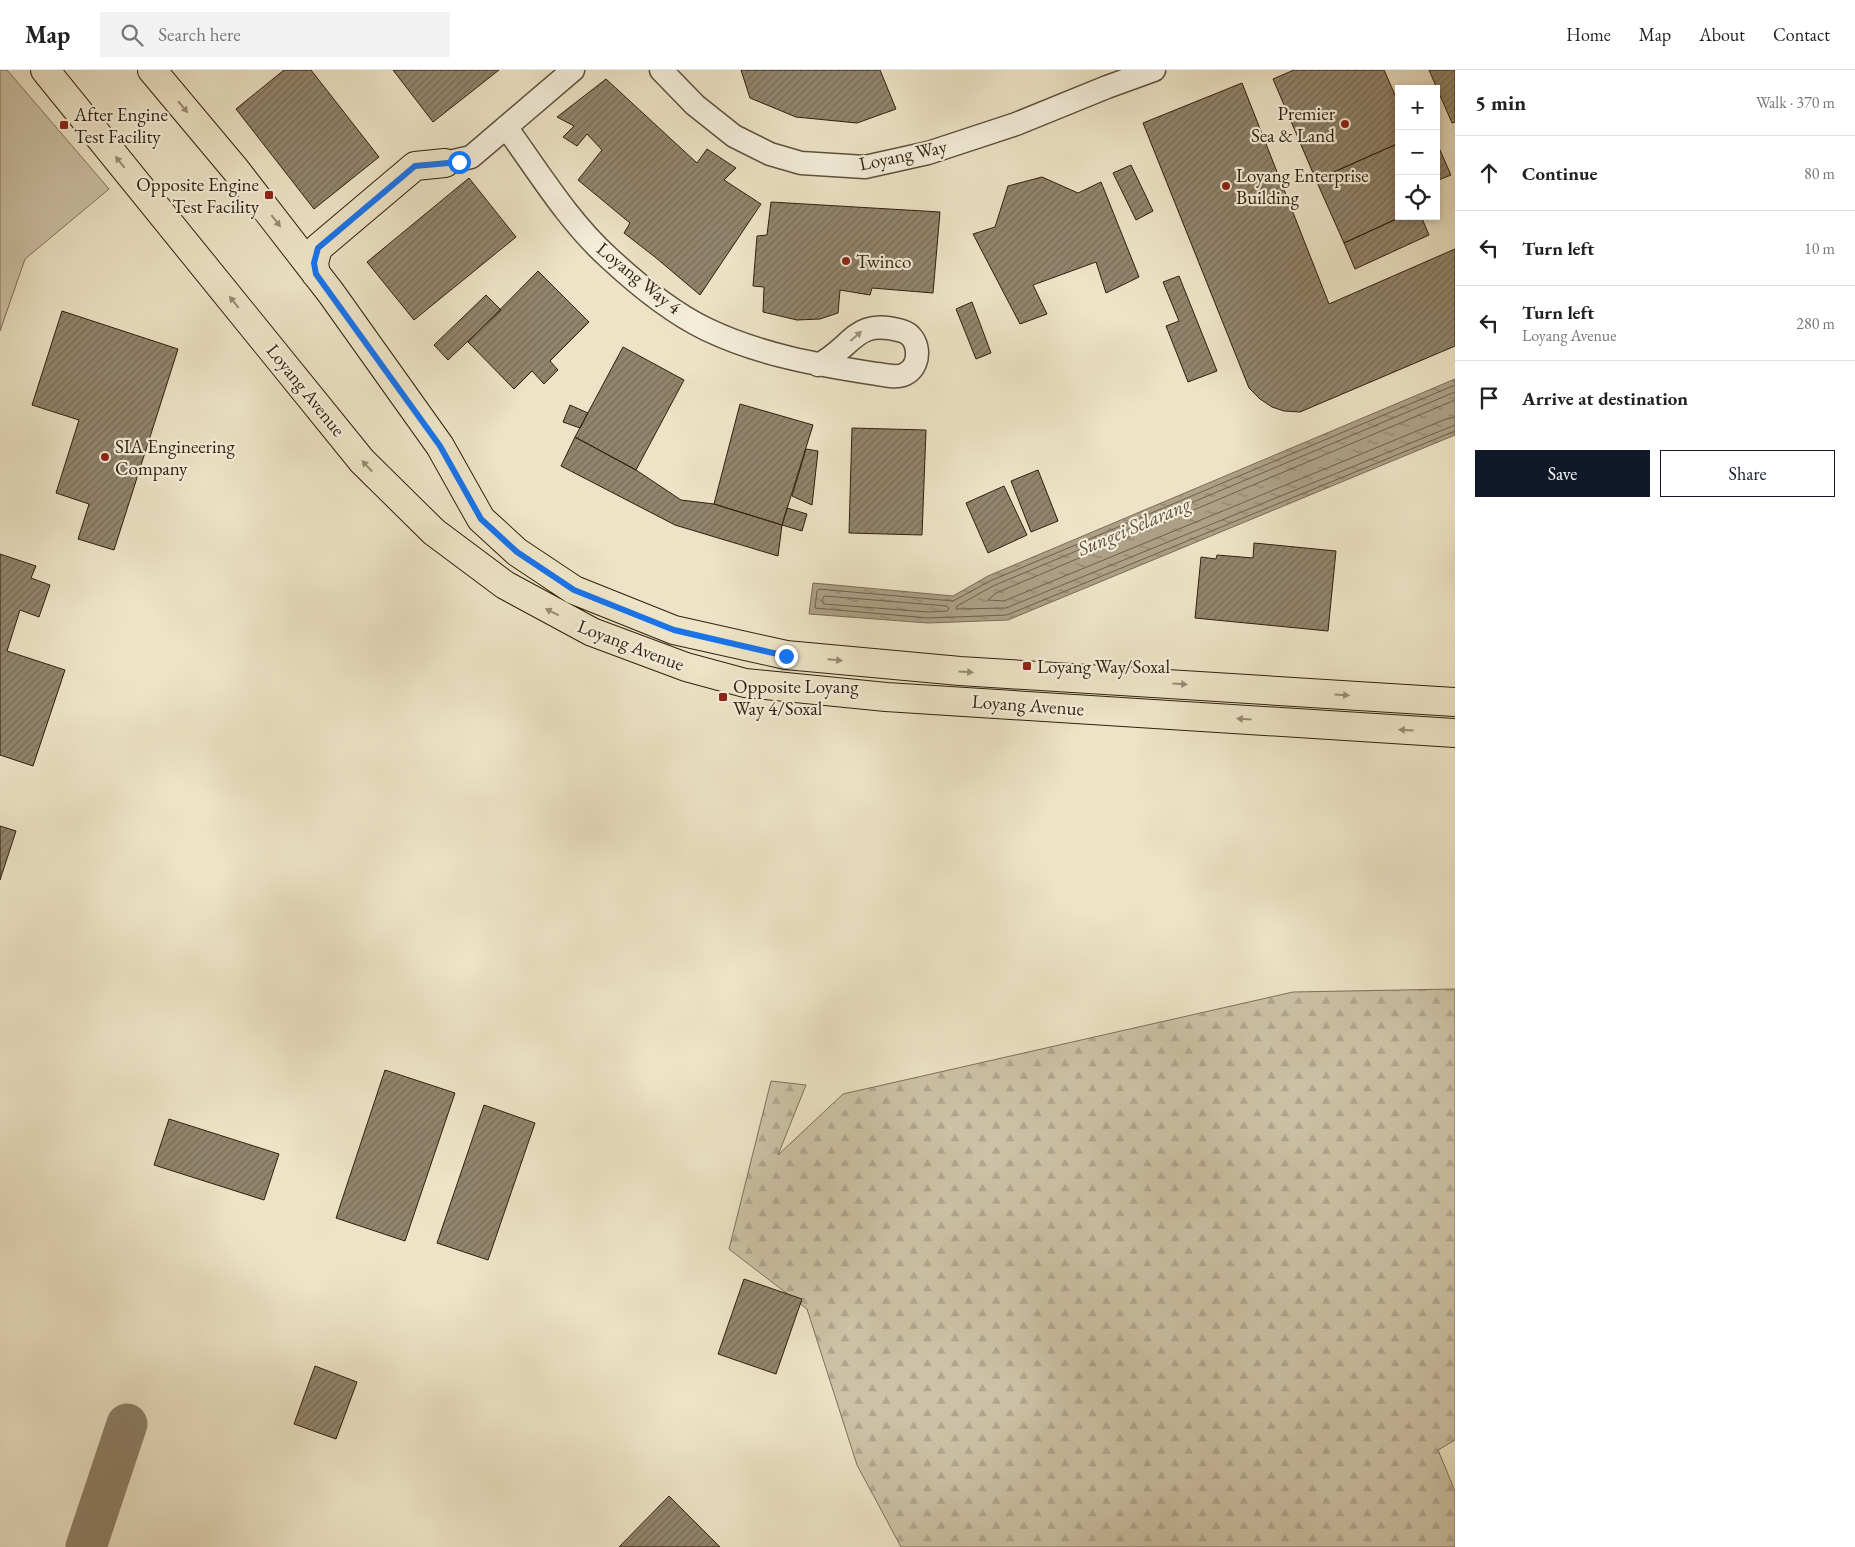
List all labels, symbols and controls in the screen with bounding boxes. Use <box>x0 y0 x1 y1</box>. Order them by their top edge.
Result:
search box <box>100 12 450 57</box>
text: Map <box>25 19 70 50</box>
icon: search <box>118 21 146 49</box>
text: Search here <box>158 22 241 47</box>
text: Home <box>1566 23 1611 46</box>
text: Map <box>1639 23 1671 46</box>
text: About <box>1699 23 1745 46</box>
text: Contact <box>1773 23 1830 46</box>
map controls <box>1395 85 1440 220</box>
button: + <box>1395 85 1440 130</box>
text: 5 min <box>1475 89 1526 116</box>
text: Walk · 370 m <box>1756 92 1835 113</box>
one-way arrow <box>178 101 189 114</box>
place label: Premier Sea & Land <box>1251 101 1336 148</box>
place label: After Engine Test Facility <box>73 102 168 149</box>
marker: Premier Sea & Land <box>1339 118 1351 130</box>
marker: After Engine Test Facility <box>58 119 70 131</box>
button: − <box>1395 130 1440 175</box>
street label: Loyang Way <box>857 133 950 176</box>
route start <box>448 151 471 174</box>
one-way arrow <box>115 156 126 169</box>
icon: ahead <box>1475 159 1503 187</box>
text: Continue <box>1522 161 1597 186</box>
place label: Loyang Enterprise Building <box>1236 163 1369 210</box>
text: 80 m <box>1804 163 1835 184</box>
place label: Opposite Engine Test Facility <box>136 172 260 219</box>
button: locate <box>1395 175 1440 220</box>
marker: Loyang Enterprise Building <box>1220 180 1232 192</box>
marker: Opposite Engine Test Facility <box>263 189 275 201</box>
one-way arrow <box>270 214 281 227</box>
icon: left <box>1475 234 1503 262</box>
street label: Loyang Way 4 <box>592 236 687 320</box>
text: Turn left <box>1522 236 1594 261</box>
text: 10 m <box>1804 238 1835 259</box>
place label: Twinco <box>856 249 911 274</box>
marker: Twinco <box>840 255 852 267</box>
one-way arrow <box>229 295 240 308</box>
text: Turn left <box>1522 300 1594 325</box>
icon: left <box>1475 309 1503 337</box>
text: 280 m <box>1796 313 1835 334</box>
text: Loyang Avenue <box>1522 325 1617 346</box>
one-way arrow <box>849 330 862 341</box>
street label: Loyang Avenue <box>261 339 351 441</box>
icon: arrive <box>1475 384 1503 412</box>
text: Arrive at destination <box>1522 386 1688 411</box>
place label: SIA Engineering Company <box>115 434 236 481</box>
button: Save <box>1475 450 1650 497</box>
button: Share <box>1660 450 1835 497</box>
marker: SIA Engineering Company <box>99 451 111 463</box>
one-way arrow <box>361 460 373 472</box>
water label: Sungei Selarang <box>1072 490 1195 562</box>
one-way arrow <box>545 608 559 616</box>
street label: Loyang Avenue <box>574 613 688 677</box>
route end <box>775 645 798 668</box>
place label: Loyang Way/Soxal <box>1037 654 1170 679</box>
one-way arrow <box>827 656 843 664</box>
marker: Loyang Way/Soxal <box>1021 660 1033 672</box>
one-way arrow <box>958 668 974 676</box>
place label: Opposite Loyang Way 4/Soxal <box>733 674 859 721</box>
one-way arrow <box>1172 681 1188 689</box>
street label: Loyang Avenue <box>971 689 1085 721</box>
marker: Opposite Loyang Way 4/Soxal <box>717 691 729 703</box>
one-way arrow <box>1335 691 1351 699</box>
one-way arrow <box>1236 715 1252 723</box>
one-way arrow <box>1398 725 1414 733</box>

